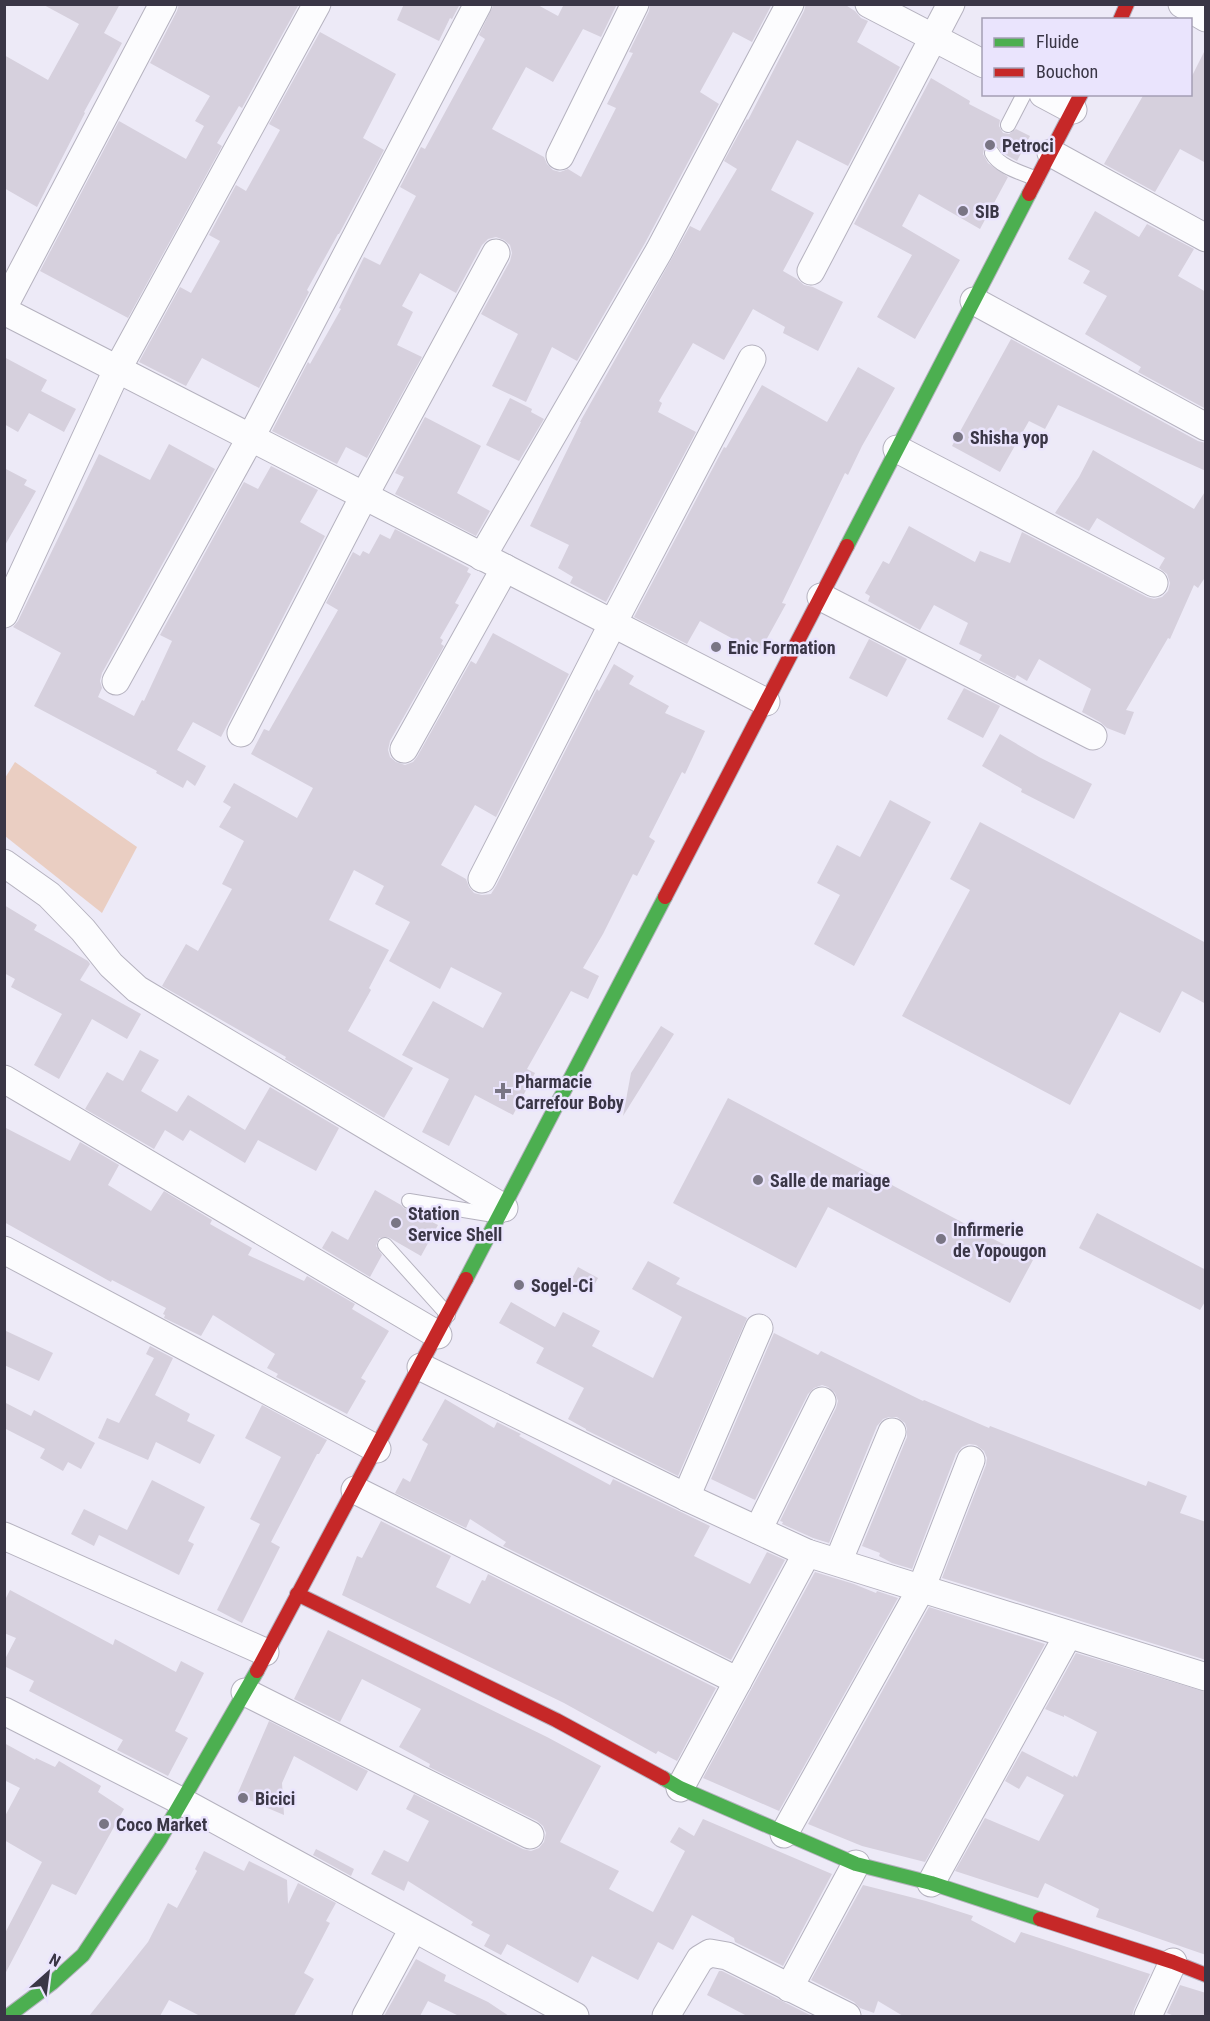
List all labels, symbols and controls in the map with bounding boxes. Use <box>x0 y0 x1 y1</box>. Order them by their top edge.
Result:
legend <box>982 18 1192 96</box>
text: Fluide <box>1036 31 1079 52</box>
text: Bouchon <box>1036 61 1098 82</box>
place label: Petroci <box>1002 135 1054 156</box>
marker: Petroci <box>983 138 997 152</box>
place label: SIB <box>975 201 1000 222</box>
marker: SIB <box>956 204 970 218</box>
place label: Shisha yop <box>970 427 1049 448</box>
marker: Shisha yop <box>951 430 965 444</box>
place label: Enic Formation <box>728 637 836 658</box>
marker: Enic Formation <box>709 640 723 654</box>
place label: Pharmacie Carrefour Boby <box>515 1071 624 1113</box>
marker: Pharmacie Carrefour Boby <box>496 1084 510 1098</box>
place label: Salle de mariage <box>770 1170 891 1191</box>
marker: Salle de mariage <box>751 1173 765 1187</box>
place label: Station Service Shell <box>408 1203 502 1245</box>
marker: Station Service Shell <box>389 1216 403 1230</box>
place label: Infirmerie de Yopougon <box>953 1219 1046 1261</box>
marker: Infirmerie de Yopougon <box>934 1232 948 1246</box>
place label: Sogel-Ci <box>531 1275 593 1296</box>
marker: Sogel-Ci <box>512 1278 526 1292</box>
place label: Bicici <box>255 1788 295 1809</box>
marker: Bicici <box>236 1791 250 1805</box>
place label: Coco Market <box>116 1814 208 1835</box>
marker: Coco Market <box>97 1817 111 1831</box>
north arrow <box>18 1943 78 2003</box>
text: N <box>46 1950 64 1971</box>

